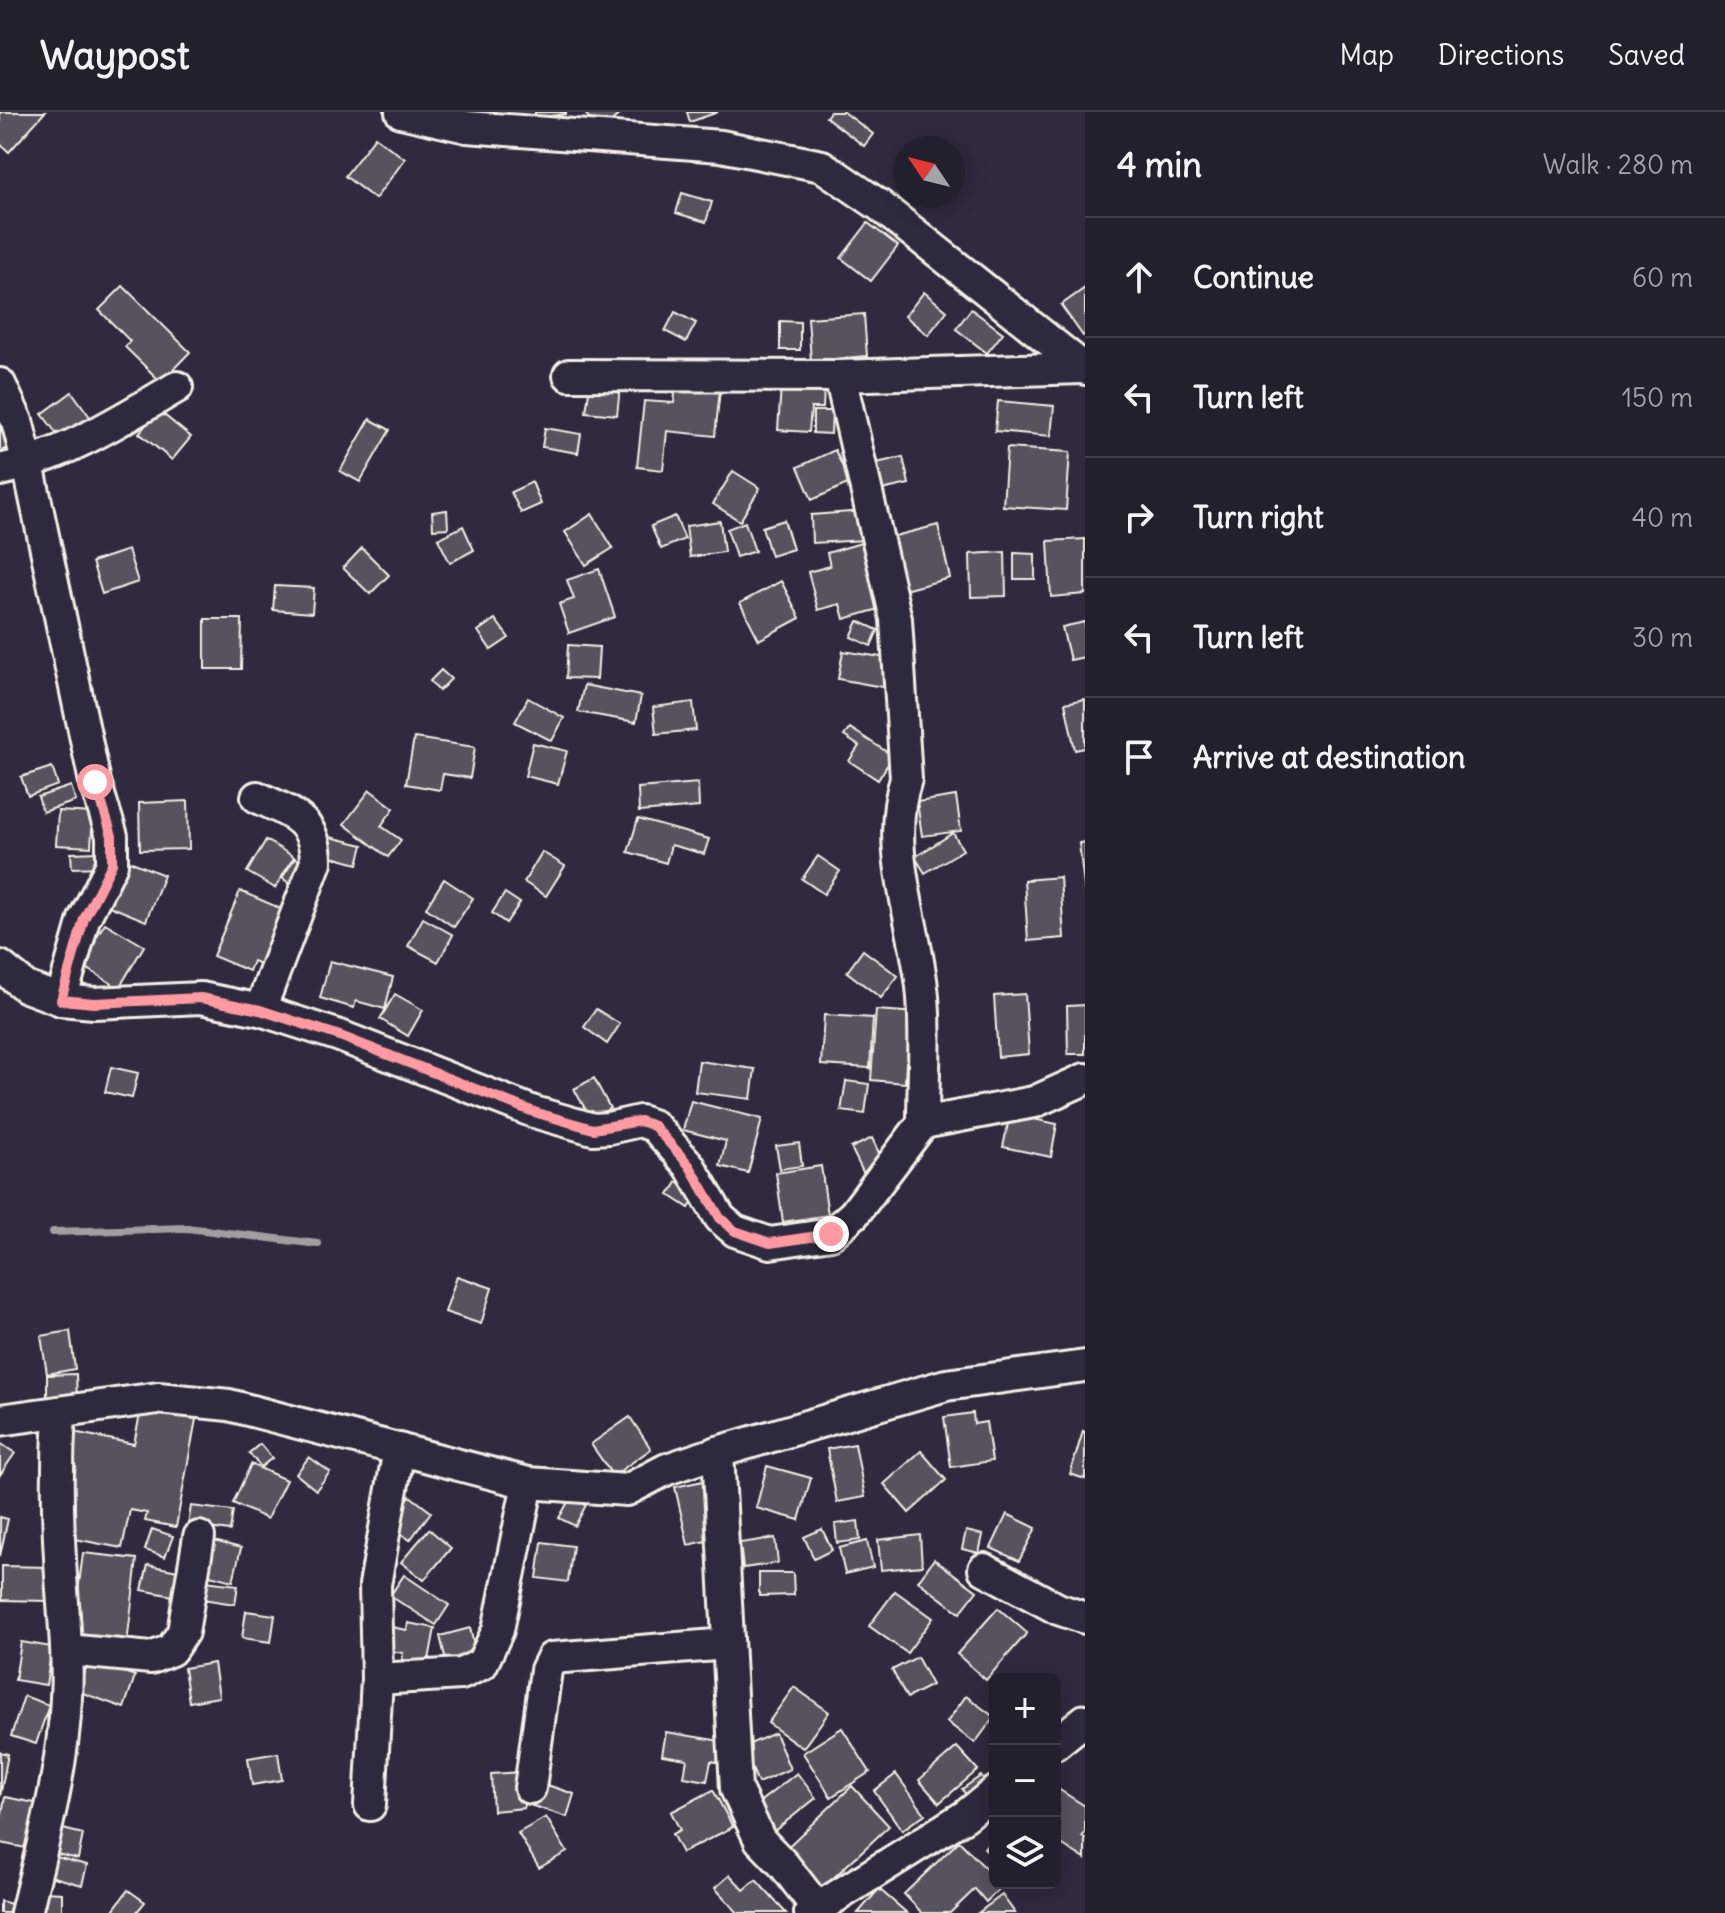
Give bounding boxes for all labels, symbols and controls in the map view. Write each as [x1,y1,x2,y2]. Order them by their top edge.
text: Waypost [40,32,190,79]
text: Map [1339,37,1394,73]
text: Directions [1438,37,1564,73]
text: Saved [1608,37,1685,73]
north arrow [893,136,965,208]
text: 4 min [1117,143,1202,186]
text: Walk · 280 m [1543,148,1693,181]
icon: ahead [1117,255,1161,299]
text: Continue [1193,258,1314,296]
text: 60 m [1632,261,1693,294]
icon: left [1117,375,1161,419]
text: Turn left [1193,378,1304,416]
text: 150 m [1622,381,1693,414]
icon: right [1117,495,1161,539]
text: Turn right [1193,498,1324,536]
text: 40 m [1632,501,1693,534]
icon: left [1117,615,1161,659]
text: Turn left [1193,618,1304,656]
text: 30 m [1632,621,1693,654]
icon: arrive [1117,735,1161,779]
text: Arrive at destination [1193,738,1465,776]
route start [77,764,113,800]
route end [813,1216,849,1252]
map controls [989,1673,1061,1889]
button: + [989,1673,1061,1745]
button: − [989,1745,1061,1817]
button: layers [989,1817,1061,1889]

